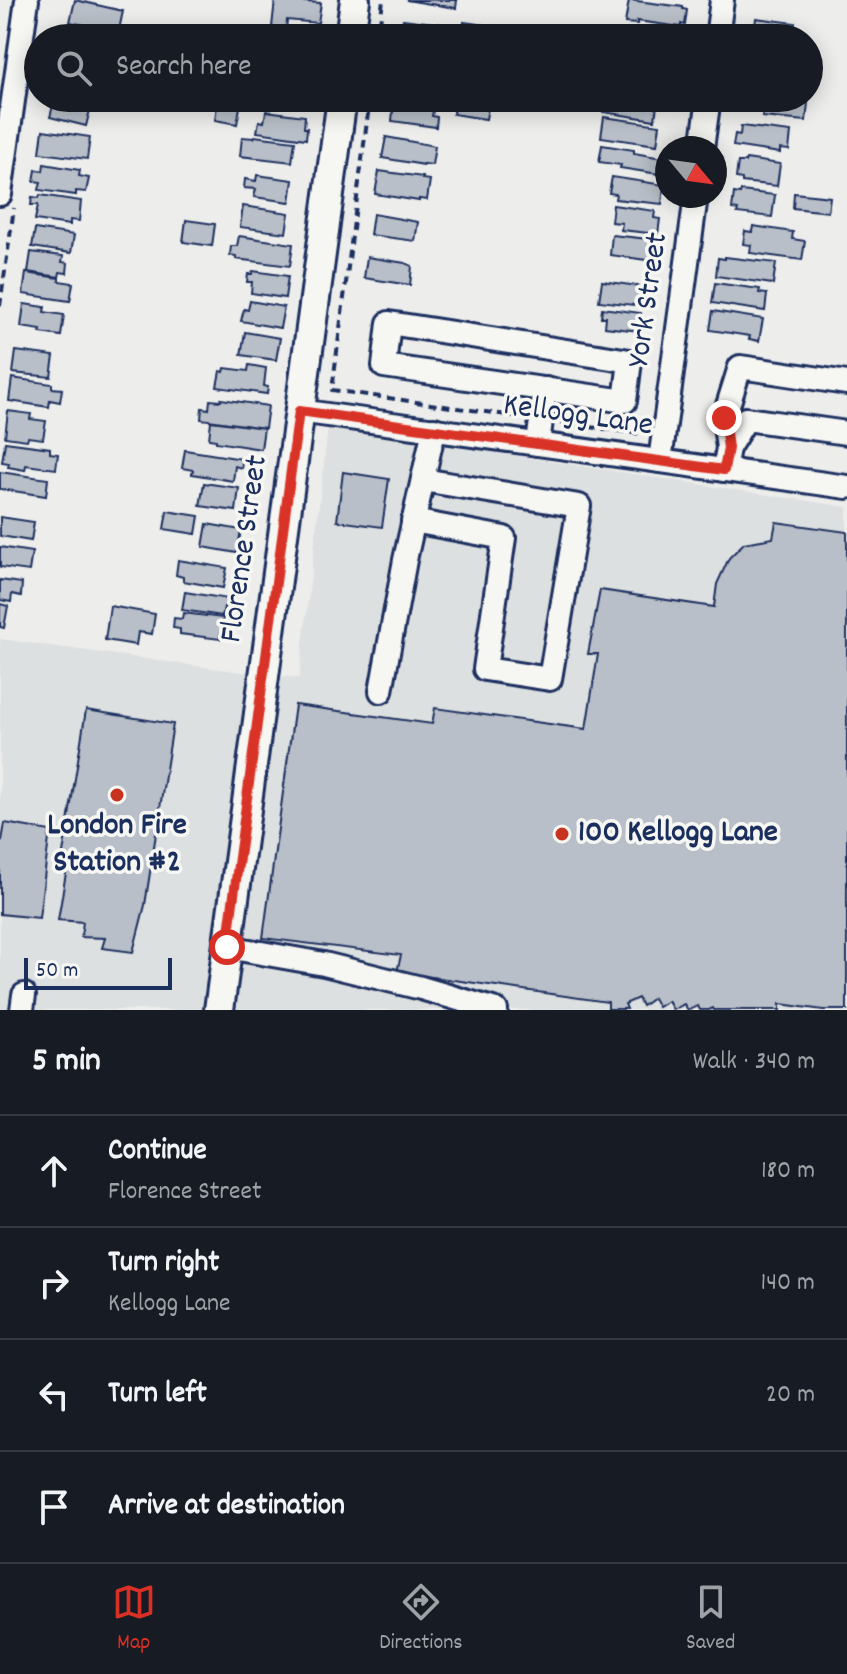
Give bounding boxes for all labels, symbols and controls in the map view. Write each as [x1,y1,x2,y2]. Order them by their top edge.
search box [24,24,823,112]
icon: search [52,46,96,90]
text: Search here [116,47,252,90]
north arrow [655,136,727,208]
street label: York Street [618,229,682,371]
street label: Kellogg Lane [500,384,656,450]
route end [706,400,742,436]
street label: Florence Street [210,452,282,646]
marker: London Fire Station #2 [108,786,126,804]
place label: London Fire Station #2 [47,804,187,887]
place label: 100 Kellogg Lane [578,811,778,857]
marker: 100 Kellogg Lane [553,825,571,843]
route start [209,929,245,965]
scale bar [24,954,172,990]
text: 50 m [36,956,78,987]
text: 5 min [32,1038,101,1087]
text: Walk · 340 m [693,1044,815,1081]
text: Continue [108,1131,207,1174]
icon: ahead [32,1149,76,1193]
text: 180 m [761,1153,815,1190]
text: Florence Street [108,1174,261,1211]
text: Turn right [108,1243,219,1286]
icon: right [32,1261,76,1305]
text: 140 m [761,1265,815,1302]
text: Kellogg Lane [108,1286,230,1323]
icon: left [32,1373,76,1417]
text: Turn left [108,1374,207,1417]
text: 20 m [766,1377,815,1414]
icon: arrive [32,1485,76,1529]
text: Arrive at destination [108,1486,345,1529]
tab: Map [112,1580,156,1659]
tab: Directions [379,1580,463,1659]
tab: Saved [686,1580,735,1659]

